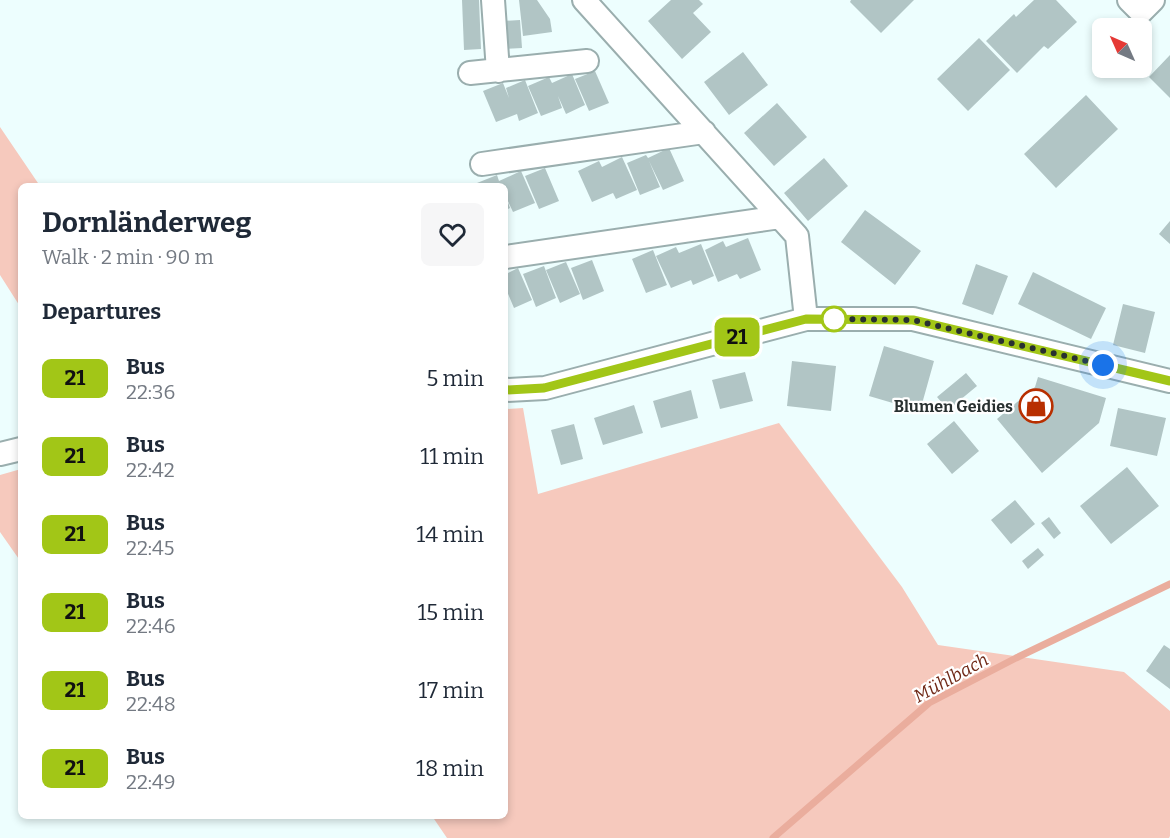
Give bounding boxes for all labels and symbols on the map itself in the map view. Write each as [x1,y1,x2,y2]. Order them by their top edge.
north arrow [1092,18,1152,78]
unlabelled marker [821,306,847,332]
line badge: 21 [710,318,764,356]
your location [1088,350,1118,380]
shop icon: Blumen Geidies [1018,388,1054,424]
place label: Blumen Geidies [894,397,1013,416]
water label: Mühlbach [910,649,992,707]

